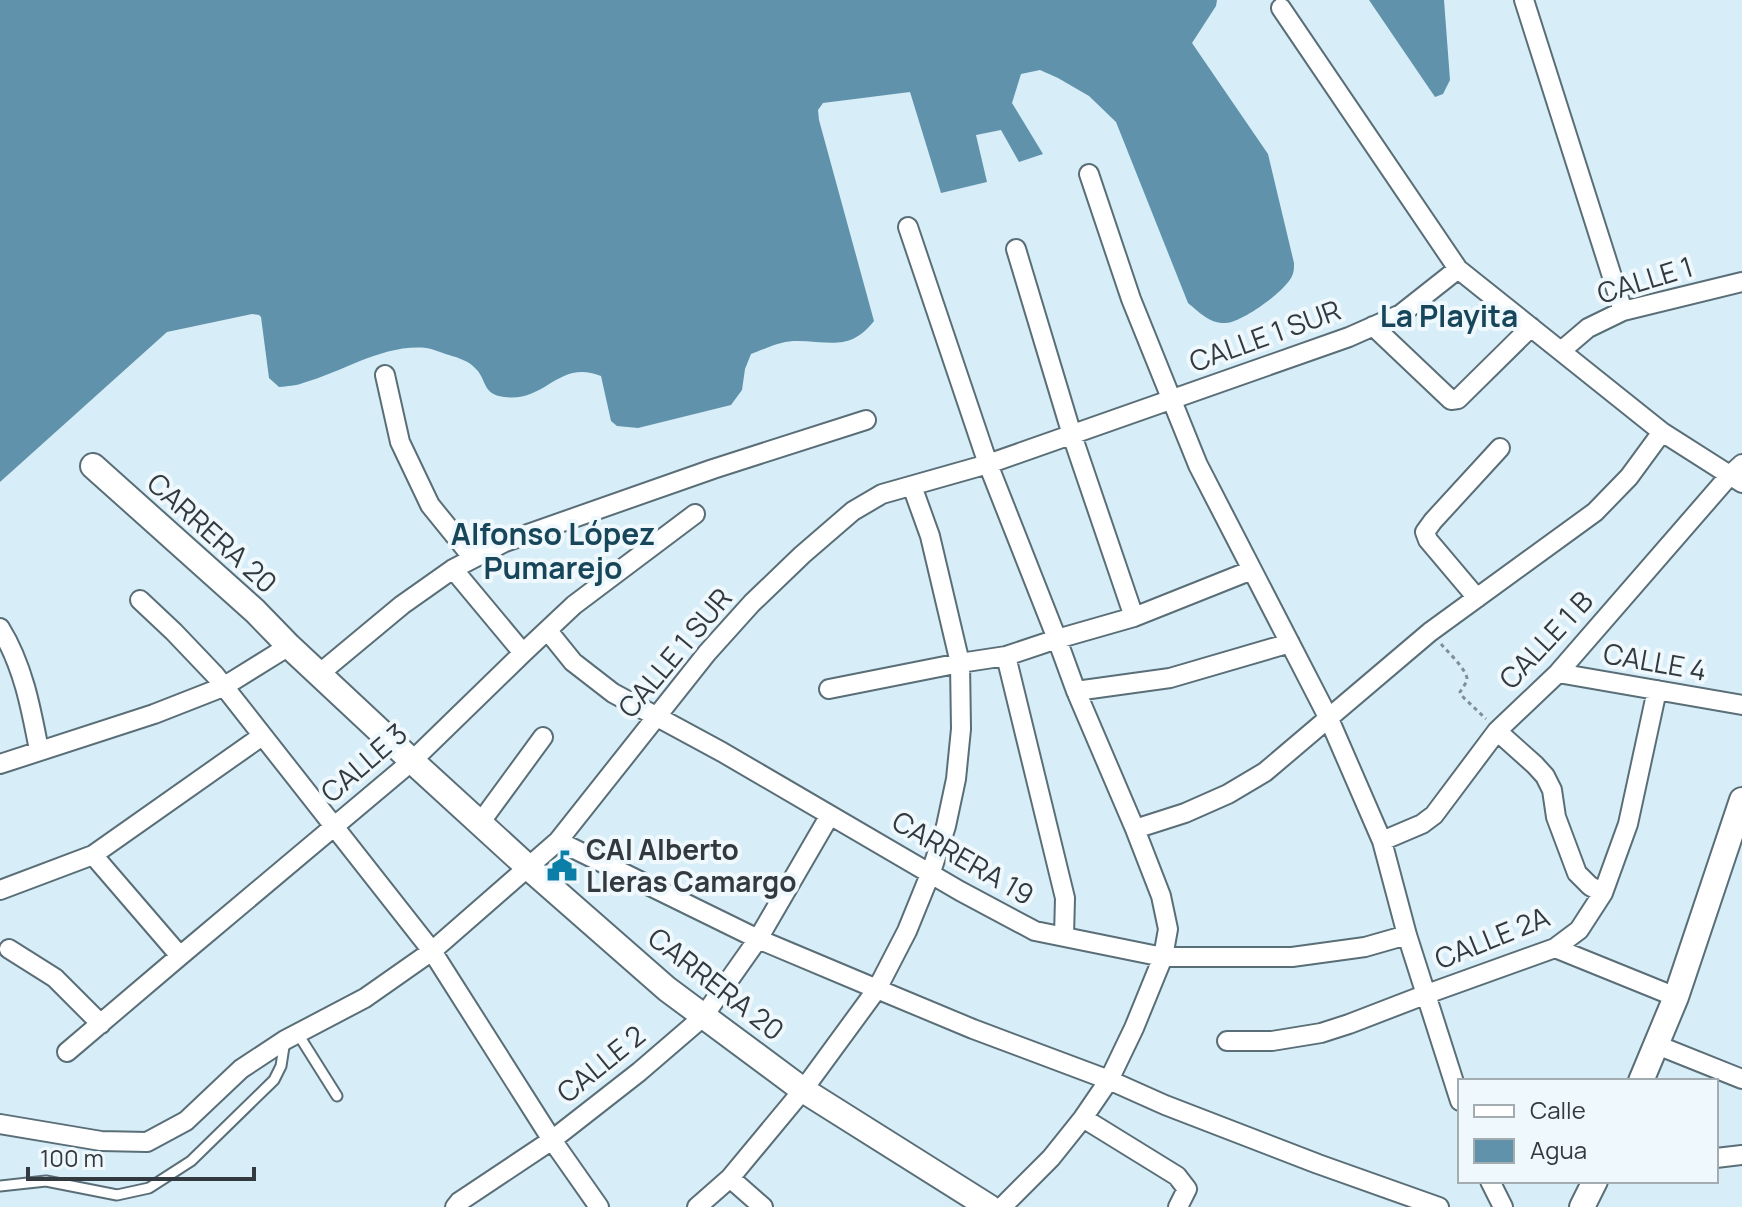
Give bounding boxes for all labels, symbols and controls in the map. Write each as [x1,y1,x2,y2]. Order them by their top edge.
street label: CALLE 1 [1592,247,1697,312]
street label: CALLE 1 SUR [1184,290,1346,380]
district label: La Playita [1380,295,1518,336]
street label: CARRERA 20 [140,464,286,601]
district label: Alfonso López Pumarejo [451,513,655,588]
street label: CALLE 1 SUR [609,579,740,725]
street label: CALLE 1 B [1490,582,1600,697]
street label: CALLE 4 [1601,633,1710,689]
street label: CALLE 3 [312,714,415,810]
street label: CARRERA 19 [886,801,1041,913]
place label: CAI Alberto Lleras Camargo [586,830,797,900]
public building icon: CAI Alberto Lleras Camargo [545,849,579,883]
street label: CALLE 2A [1429,897,1555,977]
street label: CARRERA 20 [641,918,792,1048]
street label: CALLE 2 [548,1016,652,1111]
legend [1458,1079,1718,1183]
text: Calle [1530,1093,1586,1126]
scale bar [28,1131,254,1181]
text: Agua [1530,1133,1587,1166]
text: 100 m [40,1141,104,1174]

